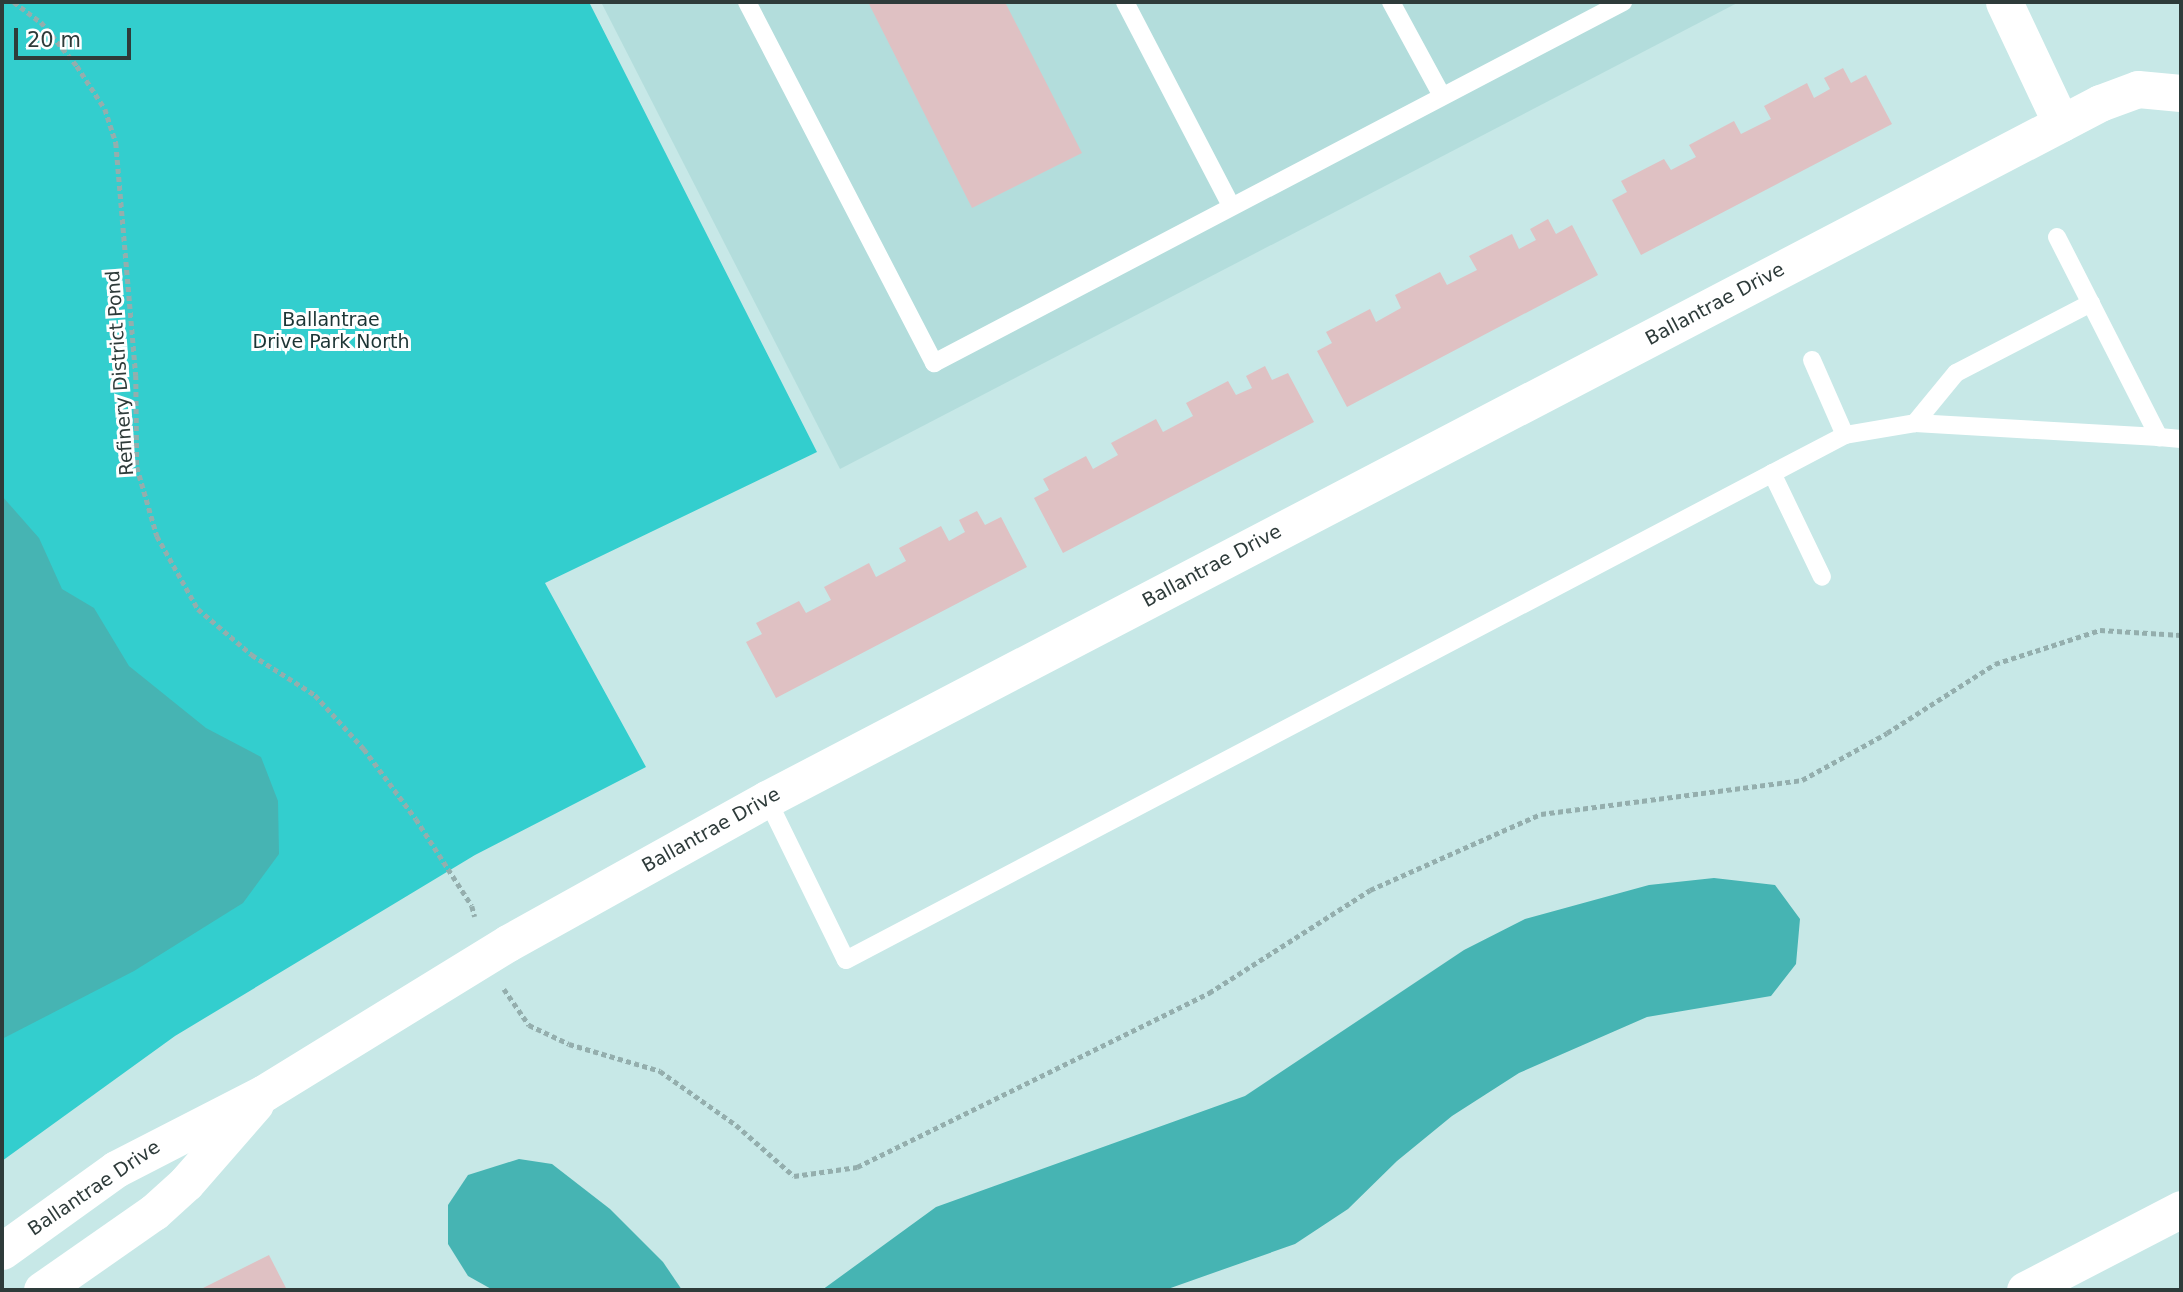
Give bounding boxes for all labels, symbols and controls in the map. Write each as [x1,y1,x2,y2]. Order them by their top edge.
scale bar [18,14,135,58]
text: 20 m [27,28,81,52]
street label: Ballantrae Drive [1642,258,1788,350]
street label: Refinery District Pond [101,270,139,476]
park label: Ballantrae Drive Park North [253,309,409,353]
street label: Ballantrae Drive [1139,520,1285,612]
street label: Ballantrae Drive [638,783,784,877]
street label: Ballantrae Drive [24,1135,164,1241]

